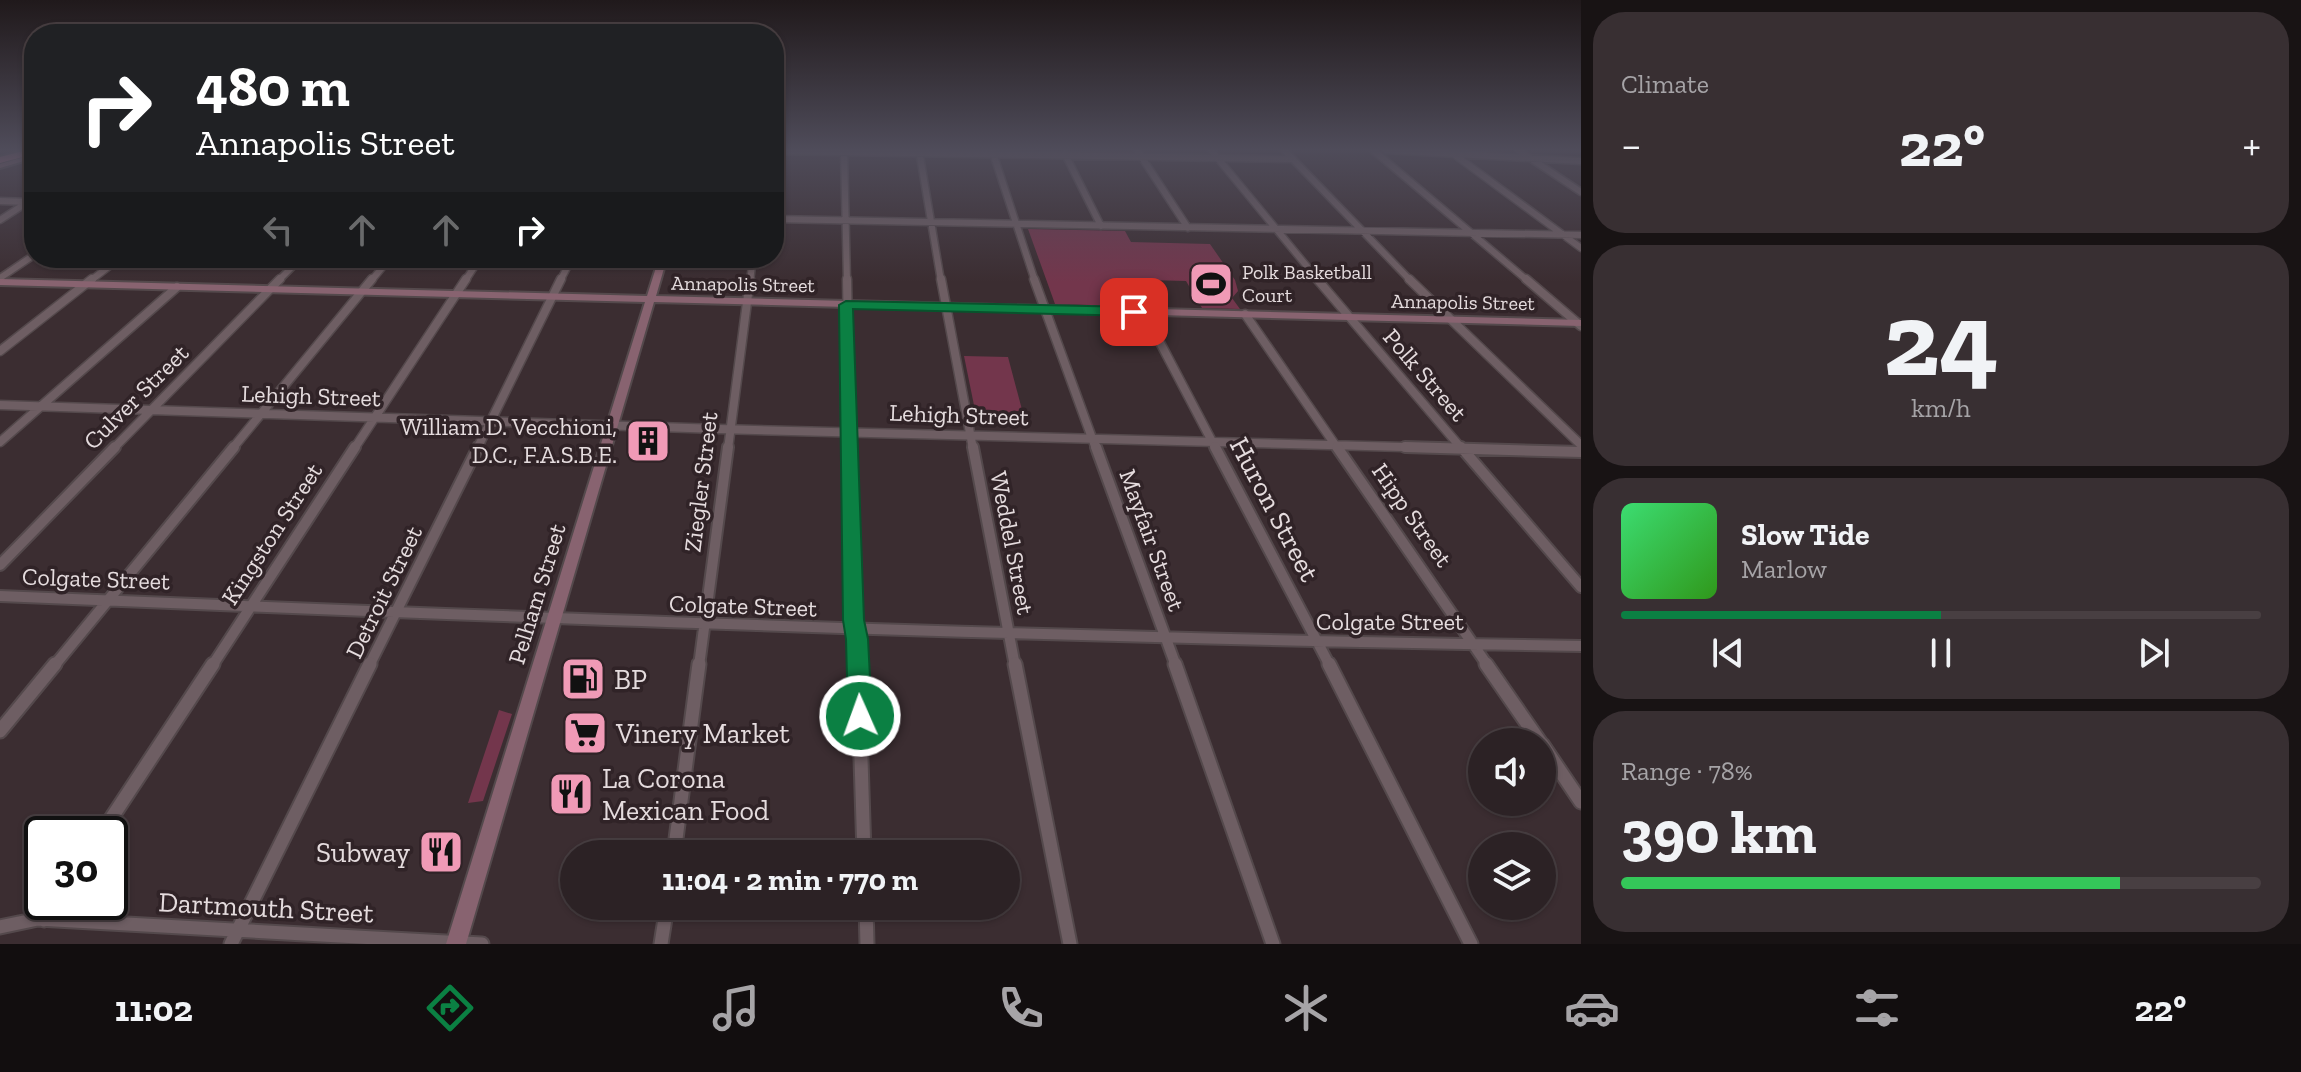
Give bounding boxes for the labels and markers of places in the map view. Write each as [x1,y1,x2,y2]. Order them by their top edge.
sports icon: Polk Basketball Court [1187,260,1235,308]
place label: Polk Basketball Court [1242,260,1372,307]
pin [1100,278,1168,346]
place label: William D. Vecchioni, D.C., F.A.S.B.E. [400,412,617,469]
building icon: William D. Vecchioni, D.C., F.A.S.B.E. [624,417,672,465]
fuel station icon: BP [559,655,607,703]
place label: BP [614,663,647,696]
supermarket icon: Vinery Market [561,709,609,757]
place label: Vinery Market [615,717,790,750]
place label: La Corona Mexican Food [602,762,769,827]
restaurant icon: La Corona Mexican Food [547,770,595,818]
restaurant icon: Subway [417,828,465,876]
place label: Subway [316,836,411,869]

